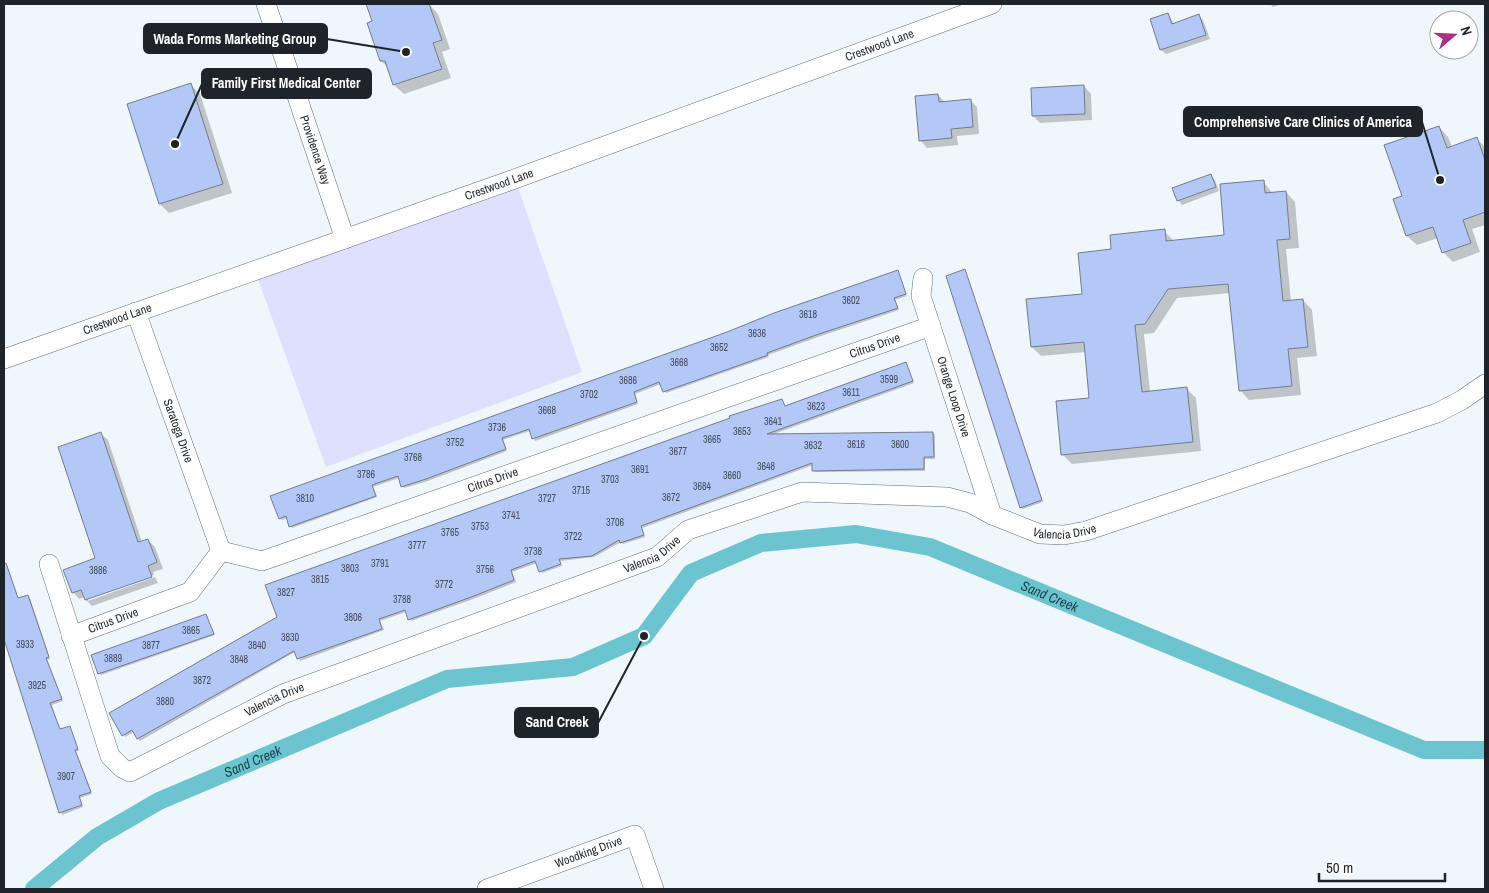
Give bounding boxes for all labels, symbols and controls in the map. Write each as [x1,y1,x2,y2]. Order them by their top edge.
north arrow [1429,10,1479,60]
callout: Wada Forms Marketing Group [144,24,327,53]
text: N [1456,24,1476,38]
street label: Crestwood Lane [843,25,916,65]
text: Wada Forms Marketing Group [154,30,316,48]
callout: Family First Medical Center [202,69,371,98]
text: Family First Medical Center [212,74,361,92]
callout: Comprehensive Care Clinics of America [1184,107,1422,136]
street label: Providence Way [296,113,334,187]
text: Comprehensive Care Clinics of America [1194,113,1413,131]
street label: Crestwood Lane [463,165,536,204]
house number: 3602 [842,294,861,307]
street label: Crestwood Lane [81,300,154,339]
house number: 3618 [799,308,818,321]
house number: 3636 [748,327,767,340]
street label: Citrus Drive [847,329,902,362]
house number: 3652 [710,341,729,354]
street label: Orange Loop Drive [933,354,974,439]
house number: 3668 [670,356,689,369]
house number: 3599 [880,373,899,386]
house number: 3686 [619,374,638,387]
house number: 3611 [842,386,860,399]
house number: 3702 [580,388,599,401]
street label: Saratoga Drive [160,397,197,465]
house number: 3623 [807,400,826,413]
house number: 3668 [538,404,557,417]
house number: 3641 [764,415,783,428]
house number: 3736 [488,421,507,434]
house number: 3653 [733,425,752,438]
house number: 3665 [703,433,722,446]
house number: 3752 [446,436,465,449]
house number: 3616 [847,438,866,451]
house number: 3600 [891,438,910,451]
house number: 3632 [804,439,823,452]
house number: 3677 [669,445,688,458]
house number: 3768 [404,451,423,464]
house number: 3648 [757,460,776,473]
house number: 3691 [631,463,650,476]
street label: Citrus Drive [465,464,520,496]
house number: 3786 [357,468,376,481]
house number: 3660 [723,469,742,482]
house number: 3703 [601,473,620,486]
house number: 3684 [693,480,712,493]
house number: 3715 [572,484,591,497]
house number: 3672 [662,491,681,504]
house number: 3810 [296,492,315,505]
house number: 3727 [538,492,557,505]
house number: 3741 [502,509,521,522]
house number: 3706 [606,516,625,529]
house number: 3753 [471,520,490,533]
street label: Valencia Drive [1030,520,1098,543]
house number: 3765 [441,526,460,539]
house number: 3722 [564,530,583,543]
street label: Valencia Drive [621,532,684,577]
house number: 3777 [408,539,427,552]
house number: 3738 [524,545,543,558]
house number: 3791 [371,557,390,570]
house number: 3803 [341,562,360,575]
house number: 3756 [476,563,495,576]
house number: 3886 [89,564,108,577]
house number: 3815 [311,573,330,586]
water label: Sand Creek [1018,576,1082,617]
house number: 3772 [435,578,454,591]
house number: 3827 [277,586,296,599]
house number: 3788 [393,593,412,606]
street label: Citrus Drive [86,604,141,637]
house number: 3806 [344,611,363,624]
house number: 3865 [182,624,201,637]
house number: 3830 [281,631,300,644]
house number: 3933 [16,638,35,651]
house number: 3877 [142,639,161,652]
house number: 3840 [248,639,267,652]
house number: 3889 [104,652,123,665]
house number: 3848 [230,653,249,666]
house number: 3872 [193,674,212,687]
house number: 3925 [28,679,47,692]
street label: Valencia Drive [242,679,306,720]
house number: 3880 [156,695,175,708]
callout: Sand Creek [515,708,598,737]
text: Sand Creek [525,713,589,731]
water label: Sand Creek [221,741,285,781]
house number: 3907 [57,770,76,783]
street label: Woodking Drive [553,832,624,872]
scale bar [1319,850,1445,882]
text: 50 m [1326,857,1353,878]

